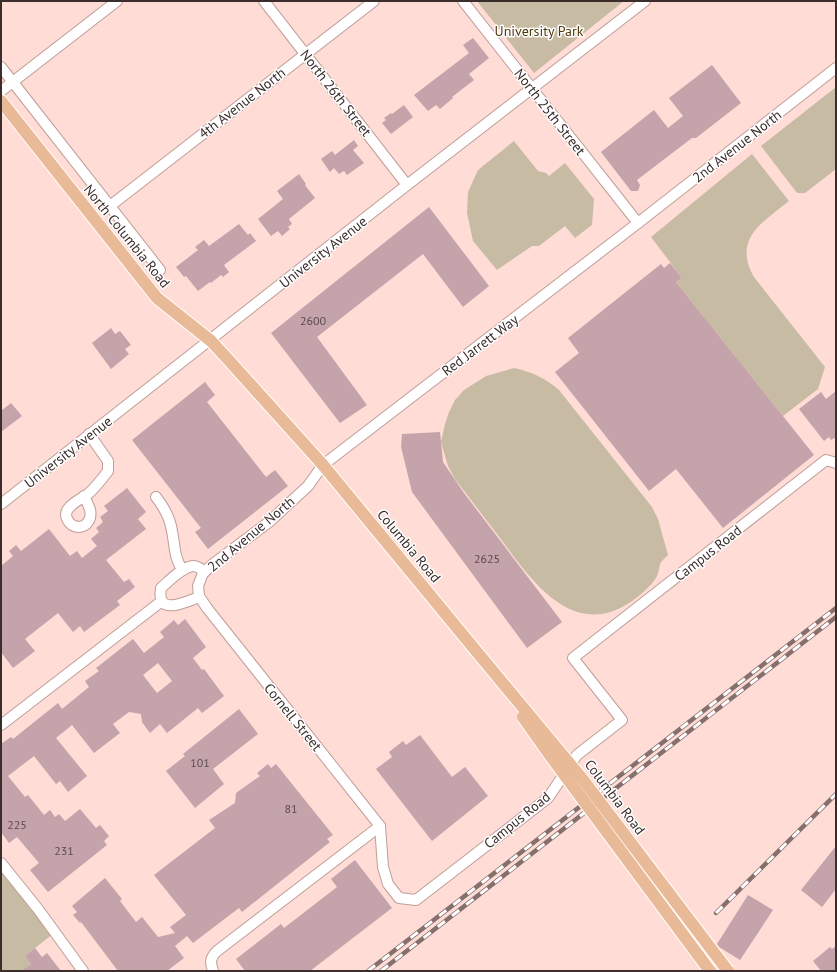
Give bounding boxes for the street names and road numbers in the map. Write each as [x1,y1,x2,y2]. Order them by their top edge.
street label: North 26th Street [296,46,376,140]
street label: 4th Avenue North [195,63,289,143]
street label: North 25th Street [510,65,590,159]
street label: 2nd Avenue North [689,106,785,186]
street label: North Columbia Road [80,181,174,291]
street label: University Avenue [276,212,370,292]
street label: Red Jarrett Way [438,310,522,380]
street label: University Avenue [21,412,115,492]
street label: 2nd Avenue North [204,492,298,576]
street label: Columbia Road [373,506,445,586]
street label: Campus Road [671,521,745,585]
street label: Cornell Street [260,679,326,755]
street label: Columbia Road [581,756,649,838]
street label: Campus Road [480,788,554,852]

